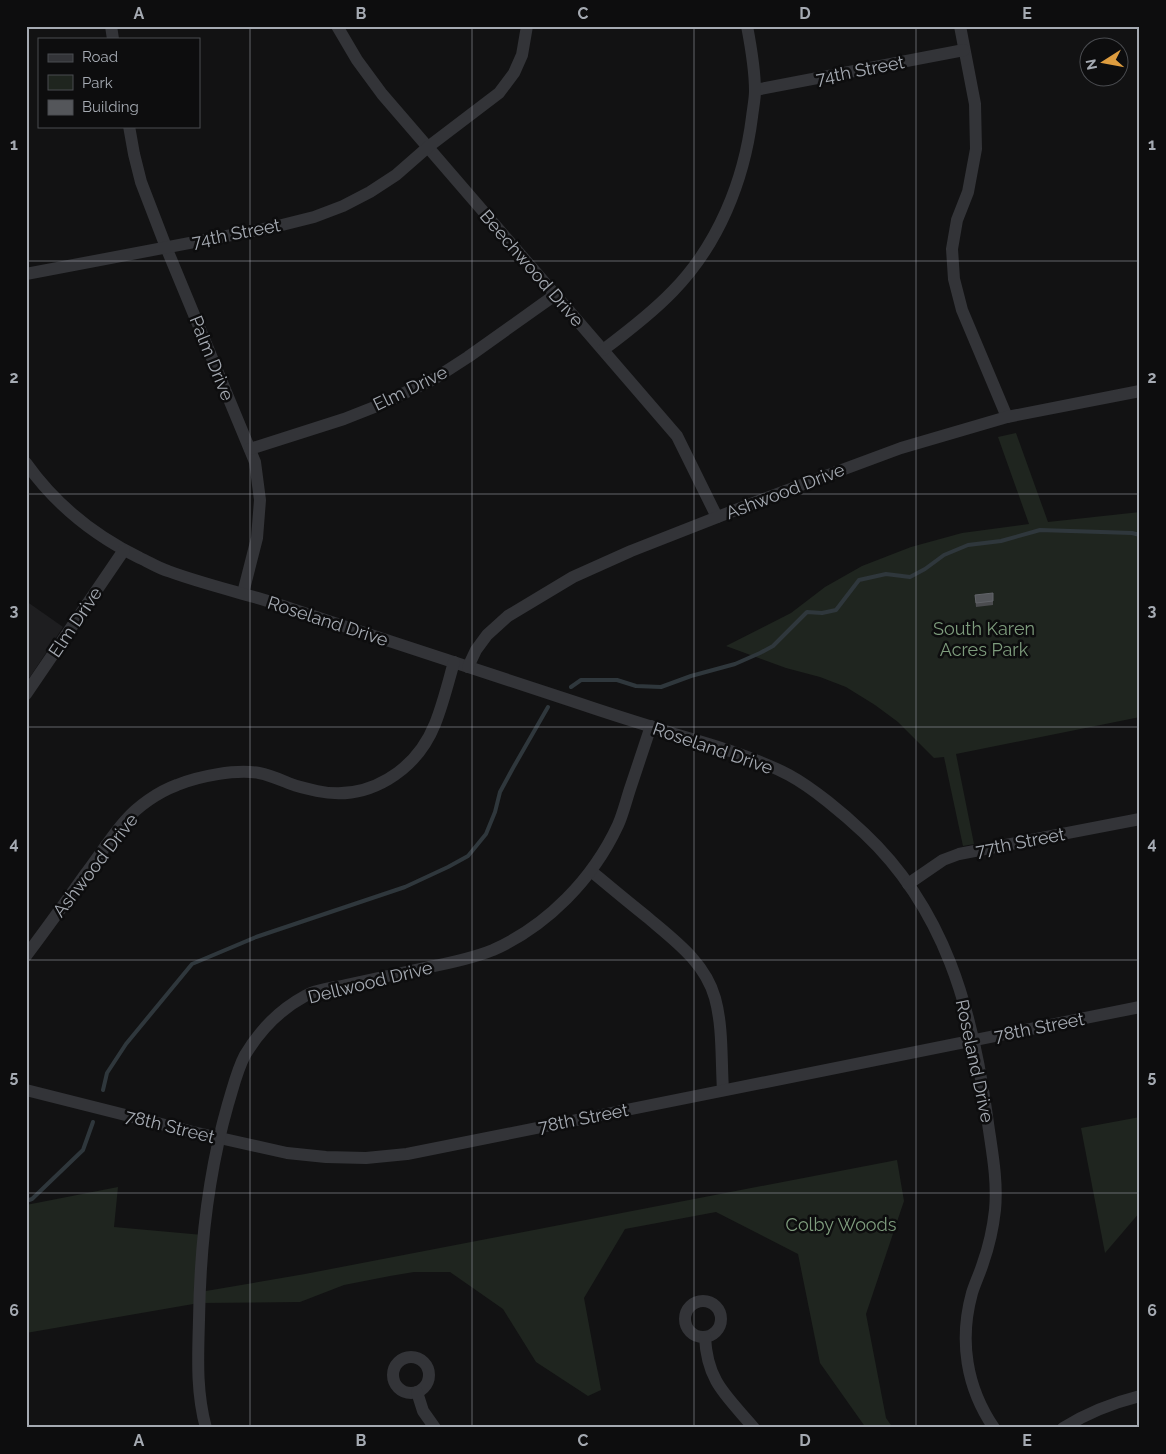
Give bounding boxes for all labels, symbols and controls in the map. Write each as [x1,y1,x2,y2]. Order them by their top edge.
text: A [134,4,145,23]
text: B [356,4,367,23]
text: C [578,4,589,23]
text: D [799,4,811,23]
text: E [1022,4,1032,23]
legend [38,38,200,128]
north arrow [1078,38,1128,88]
text: Road [82,48,118,66]
street label: 74th Street [814,51,906,89]
text: N [1082,58,1100,71]
text: Park [82,74,113,92]
text: Building [82,98,139,116]
text: 1 [10,135,18,154]
text: 1 [1148,135,1156,154]
street label: Beechwood Drive [476,205,589,331]
street label: 74th Street [190,214,282,252]
street label: Palm Drive [185,312,239,404]
street label: Elm Drive [369,361,451,415]
text: 2 [9,368,19,387]
text: 2 [1147,368,1157,387]
street label: Ashwood Drive [723,459,848,523]
street label: Elm Drive [44,583,106,661]
street label: Roseland Drive [265,592,391,650]
text: 3 [10,601,19,620]
text: 3 [1148,601,1157,620]
park label: South Karen Acres Park [933,618,1035,660]
street label: Roseland Drive [650,718,776,778]
street label: Ashwood Drive [48,809,142,921]
street label: 77th Street [974,823,1066,861]
text: 4 [9,834,19,853]
text: 4 [1147,834,1157,853]
street label: Dellwood Drive [306,956,435,1008]
street label: Roseland Drive [952,997,998,1125]
street label: 78th Street [992,1008,1086,1046]
text: 5 [10,1067,19,1086]
text: 5 [1148,1067,1157,1086]
street label: 78th Street [536,1099,630,1137]
street label: 78th Street [123,1105,217,1147]
park label: Colby Woods [786,1214,897,1235]
text: 6 [9,1301,19,1320]
text: 6 [1147,1301,1157,1320]
text: A [134,1431,145,1450]
text: B [356,1431,367,1450]
text: C [578,1431,589,1450]
text: D [799,1431,811,1450]
text: E [1022,1431,1032,1450]

